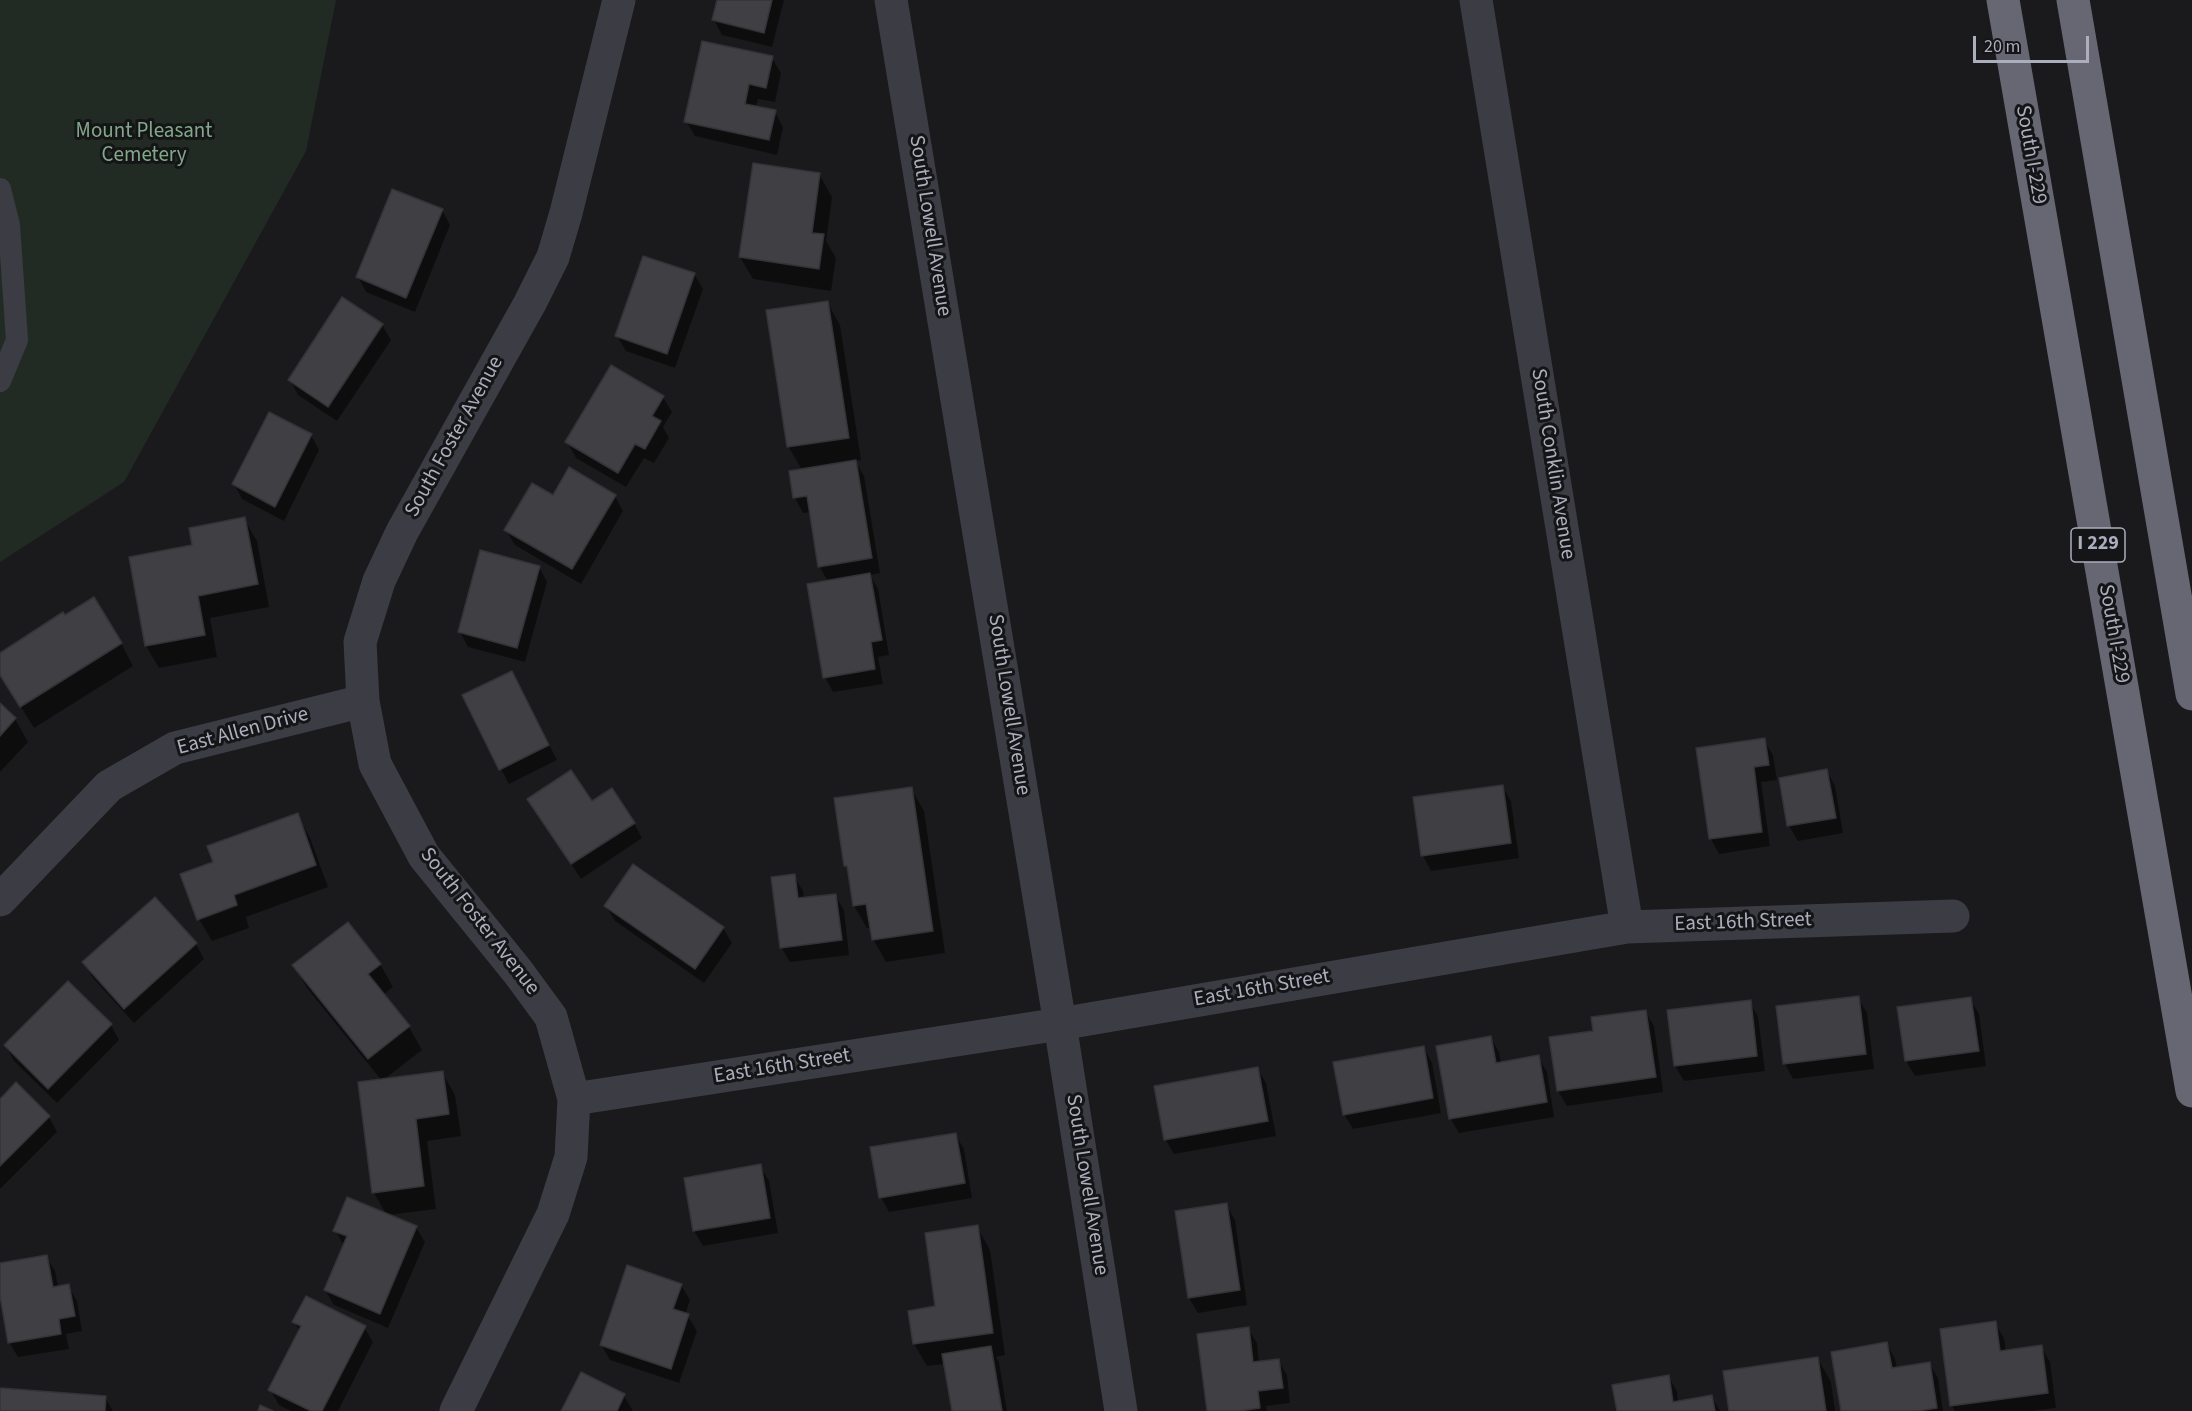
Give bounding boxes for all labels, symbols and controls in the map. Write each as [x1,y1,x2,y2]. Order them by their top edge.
scale bar [1976,24,2092,62]
text: 20 m [1984,34,2020,59]
street label: South I-229 [2009,104,2051,206]
park label: Mount Pleasant Cemetery [76,119,212,169]
street label: South Lowell Avenue [902,134,956,318]
street label: South Foster Avenue [400,352,510,522]
street label: South Conklin Avenue [1524,367,1580,561]
road number: I 229 [2071,528,2125,562]
street label: South I-229 [2092,583,2134,685]
street label: South Lowell Avenue [981,613,1035,797]
street label: East Allen Drive [175,702,311,762]
street label: South Foster Avenue [414,843,544,1001]
street label: East 16th Street [1674,908,1812,938]
street label: East 16th Street [1192,965,1332,1013]
street label: East 16th Street [712,1044,852,1090]
street label: South Lowell Avenue [1059,1093,1113,1277]

